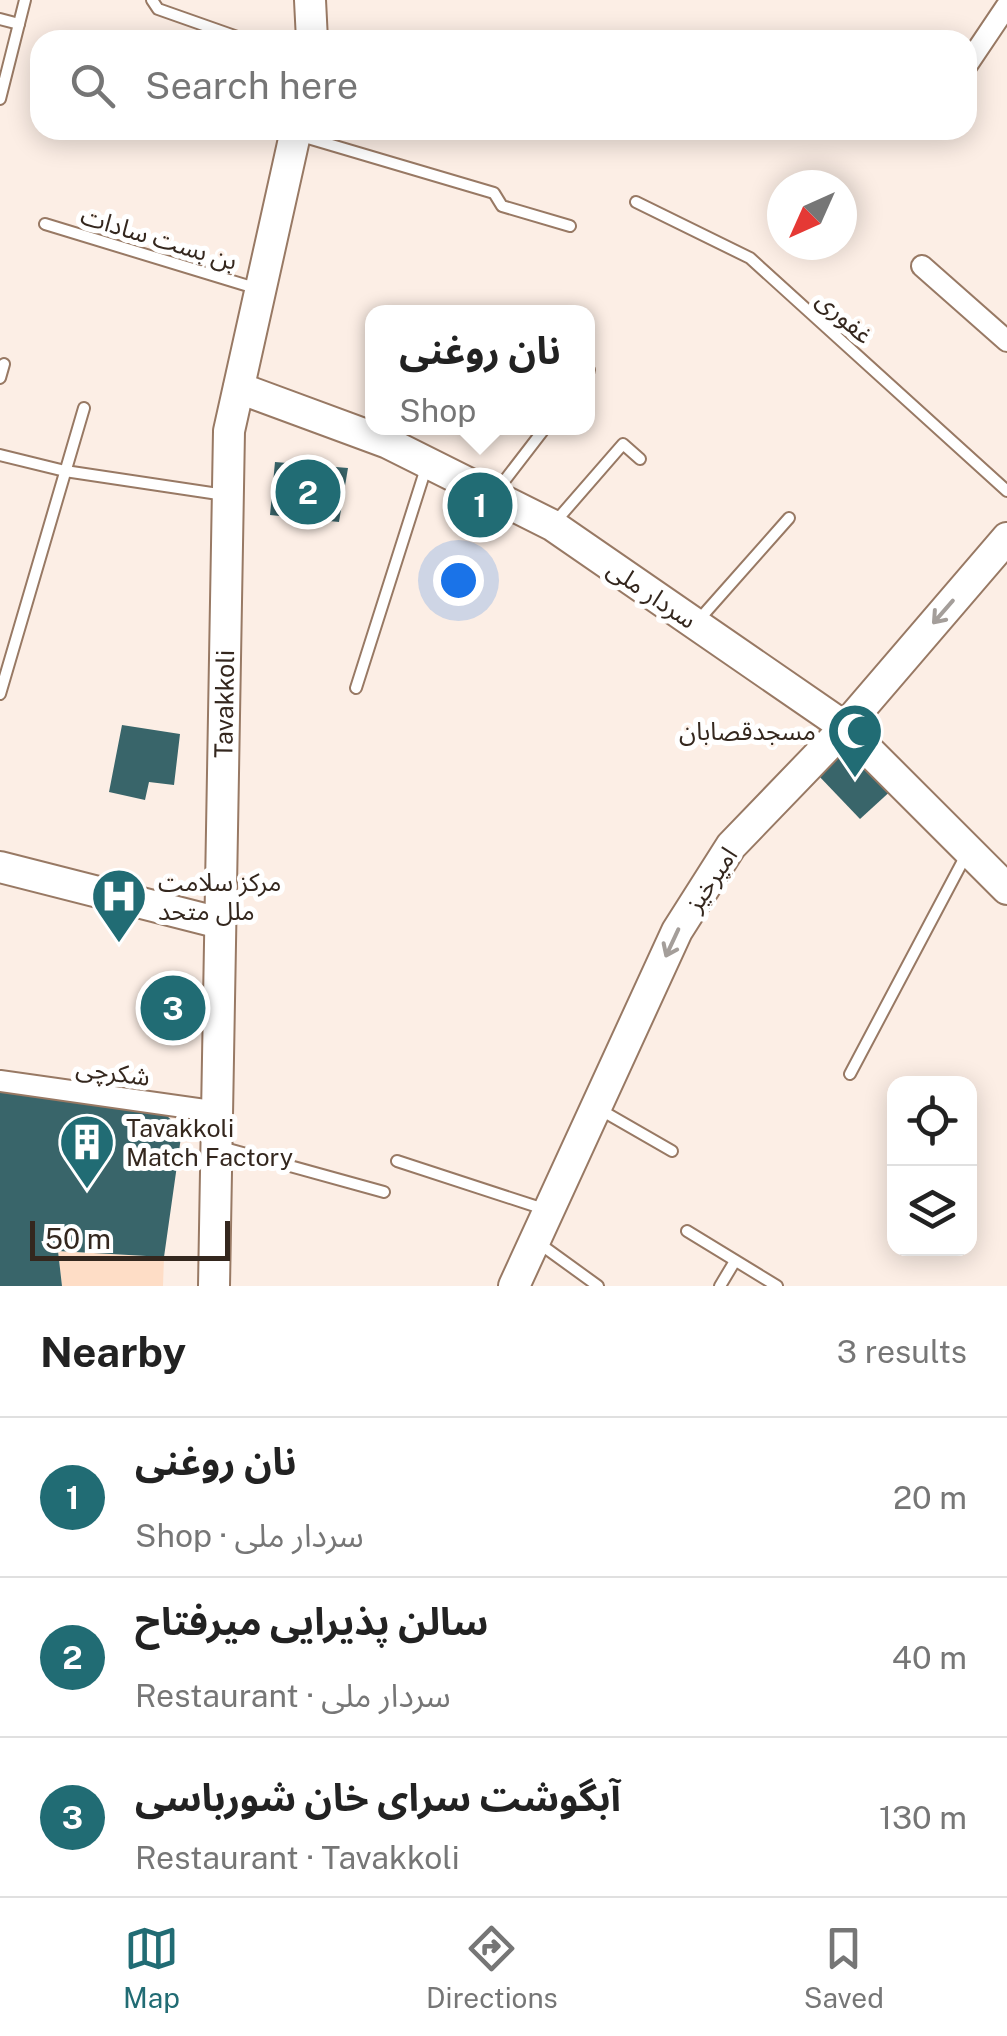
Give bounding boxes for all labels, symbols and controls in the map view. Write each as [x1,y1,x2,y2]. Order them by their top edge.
search box [30,30,977,140]
icon: search [65,58,120,113]
text: Search here [145,63,358,108]
north arrow [767,170,857,260]
street label: بن بست سادات [77,200,241,276]
street label: غفوری [811,284,879,350]
popup [365,305,595,435]
text: نان روغنی [399,328,561,373]
text: Shop [399,392,476,429]
pin: 2 [276,454,340,530]
pin: 1 [448,468,512,542]
street label: سردار ملی [602,553,702,635]
your location [433,555,484,606]
one-way arrow [932,599,955,624]
street label: Tavakkoli [208,650,240,758]
mosque icon: مسجدقصابان [825,701,885,780]
place label: مسجدقصابان [679,716,816,746]
street label: امیرخیز [678,841,743,918]
hospital icon: مرکز سلامت ملل متحد [89,866,149,945]
place label: مرکز سلامت ملل متحد [158,867,281,926]
one-way arrow [661,927,680,957]
pin: 3 [140,970,206,1046]
street label: شکرچی [74,1052,152,1093]
map controls [887,1076,977,1256]
button: locate [887,1076,977,1166]
building icon: Tavakkoli Match Factory [57,1112,117,1191]
place label: Tavakkoli Match Factory [126,1113,293,1172]
button: layers [887,1166,977,1256]
scale bar [30,1216,230,1260]
text: 50 m [45,1222,111,1255]
text: Nearby [40,1327,186,1376]
text: 3 results [837,1333,967,1370]
text: نان روغنی [135,1439,296,1484]
text: 1 [66,1479,79,1516]
text: 20 m [893,1479,967,1516]
text: Shop · سردار ملی [135,1517,364,1554]
text: سالن پذیرایی میرفتاح [135,1599,488,1644]
text: 2 [62,1639,83,1676]
text: 40 m [892,1639,967,1676]
text: Restaurant · سردار ملی [135,1677,450,1714]
text: آبگوشت سرای خان شورباسی [135,1775,621,1820]
text: 3 [62,1799,83,1836]
text: 130 m [879,1799,967,1836]
text: Restaurant · Tavakkoli [135,1839,460,1876]
tab: Map [123,1921,180,2014]
tab: Directions [426,1921,558,2014]
tab: Saved [804,1921,884,2014]

